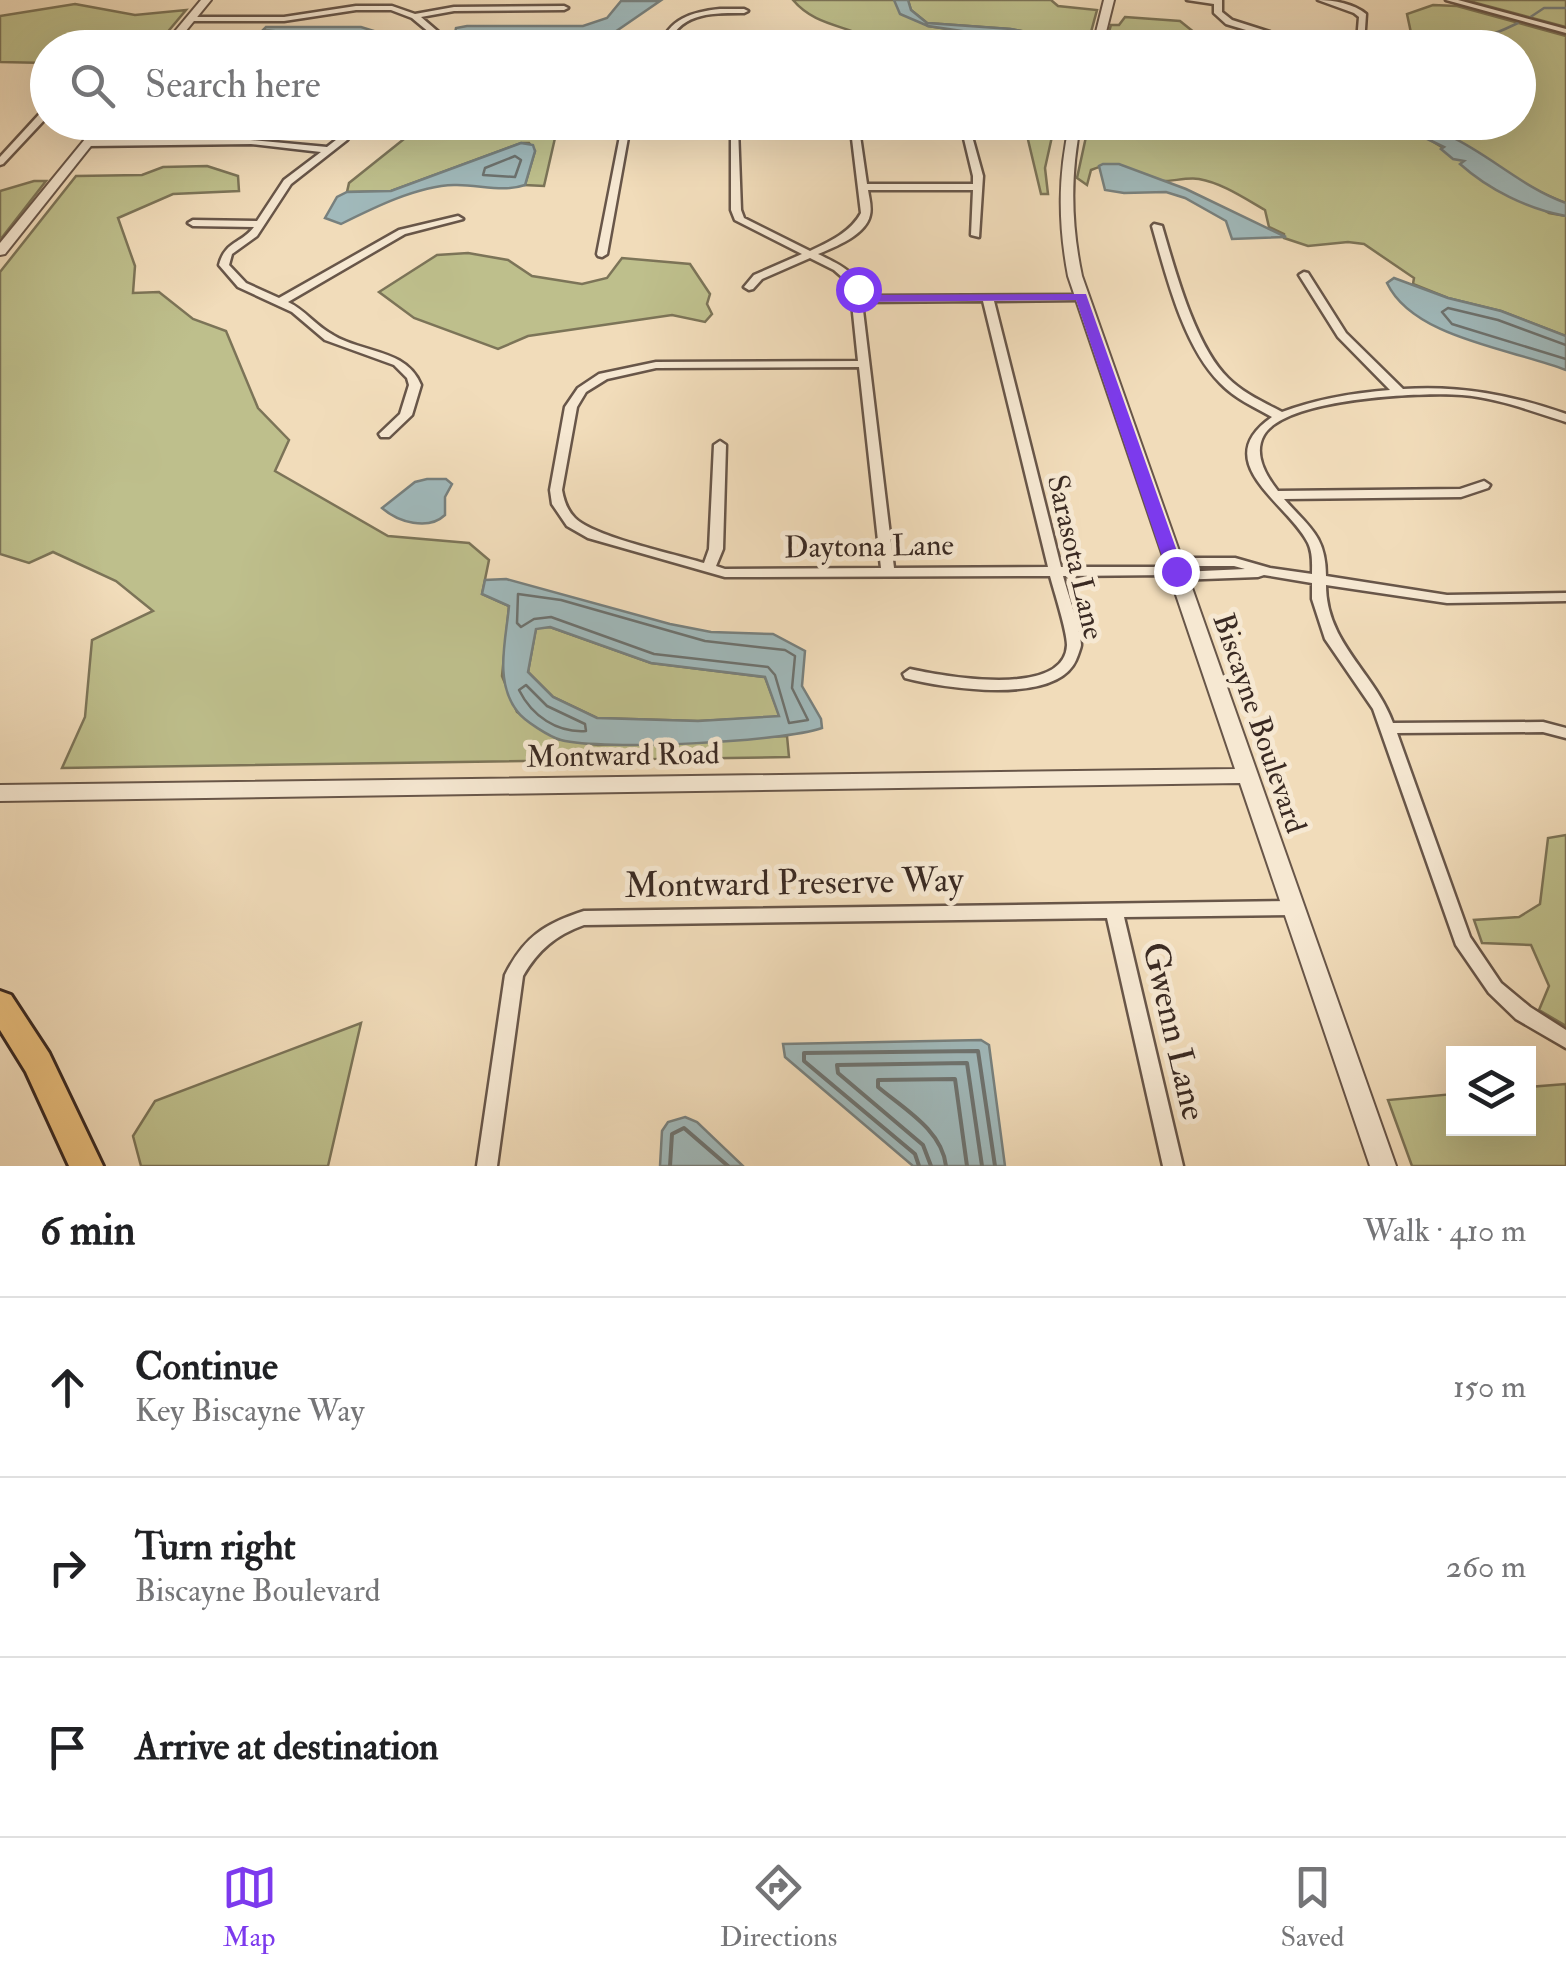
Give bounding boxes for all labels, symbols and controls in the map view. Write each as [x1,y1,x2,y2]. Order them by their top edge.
search box [30,30,1536,140]
icon: search [65,58,120,113]
text: Search here [145,61,321,109]
route start [836,267,882,313]
street label: Sarasota Lane [1039,471,1112,643]
street label: Daytona Lane [784,527,954,566]
route end [1154,549,1200,595]
street label: Biscayne Boulevard [1205,608,1315,838]
street label: Montward Road [526,735,720,776]
street label: Montward Preserve Way [624,858,964,908]
street label: Gwenn Lane [1132,938,1216,1124]
map controls [1446,1046,1536,1136]
button: layers [1446,1046,1536,1136]
text: 6 min [40,1205,135,1257]
text: Walk · 410 m [1363,1211,1526,1251]
text: Continue [135,1343,278,1391]
icon: ahead [40,1360,95,1415]
text: 150 m [1453,1367,1526,1407]
text: Key Biscayne Way [135,1391,365,1431]
text: Turn right [135,1523,296,1571]
icon: right [40,1540,95,1595]
text: 260 m [1446,1547,1526,1587]
text: Biscayne Boulevard [135,1571,380,1611]
icon: arrive [40,1720,95,1775]
text: Arrive at destination [135,1723,439,1771]
tab: Map [222,1860,277,1955]
tab: Directions [720,1860,837,1955]
tab: Saved [1280,1860,1344,1955]

